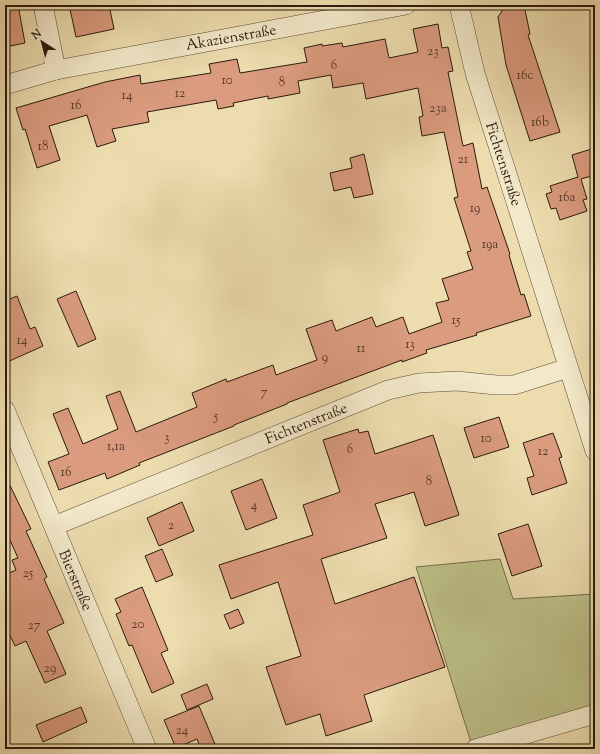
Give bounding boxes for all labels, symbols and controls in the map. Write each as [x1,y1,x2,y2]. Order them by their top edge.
street label: Akazienstraße [184,20,278,57]
north arrow [22,22,62,62]
text: N [28,26,45,44]
house number: 23 [427,43,439,61]
house number: 6 [331,57,337,75]
house number: 16c [517,67,533,85]
house number: 10 [221,72,233,90]
house number: 8 [279,74,285,92]
house number: 12 [175,85,185,103]
house number: 14 [122,87,133,105]
house number: 16 [71,97,81,115]
house number: 23a [429,100,447,118]
house number: 16b [531,114,549,132]
street label: Fichtenstraße [479,120,526,209]
house number: 18 [38,138,48,156]
house number: 21 [458,151,469,169]
house number: 16a [559,189,575,207]
house number: 19 [470,200,480,218]
house number: 19a [482,236,498,254]
house number: 15 [452,312,461,330]
house number: 14 [17,332,28,350]
house number: 13 [405,336,415,354]
house number: 11 [357,340,366,358]
house number: 9 [322,349,328,367]
house number: 7 [261,384,268,402]
street label: Fichtenstraße [262,398,351,450]
house number: 5 [213,408,219,426]
house number: 3 [164,429,170,447]
house number: 10 [480,430,492,448]
house number: 1,1a [107,438,125,456]
house number: 6 [347,441,353,459]
house number: 12 [538,443,548,461]
house number: 16 [61,464,71,482]
house number: 8 [426,473,432,491]
house number: 4 [251,497,258,515]
house number: 2 [168,517,174,535]
street label: Bierstraße [52,547,97,614]
house number: 25 [23,565,34,583]
house number: 20 [132,616,145,634]
house number: 27 [28,617,41,635]
house number: 29 [44,660,56,678]
house number: 24 [176,722,189,740]

